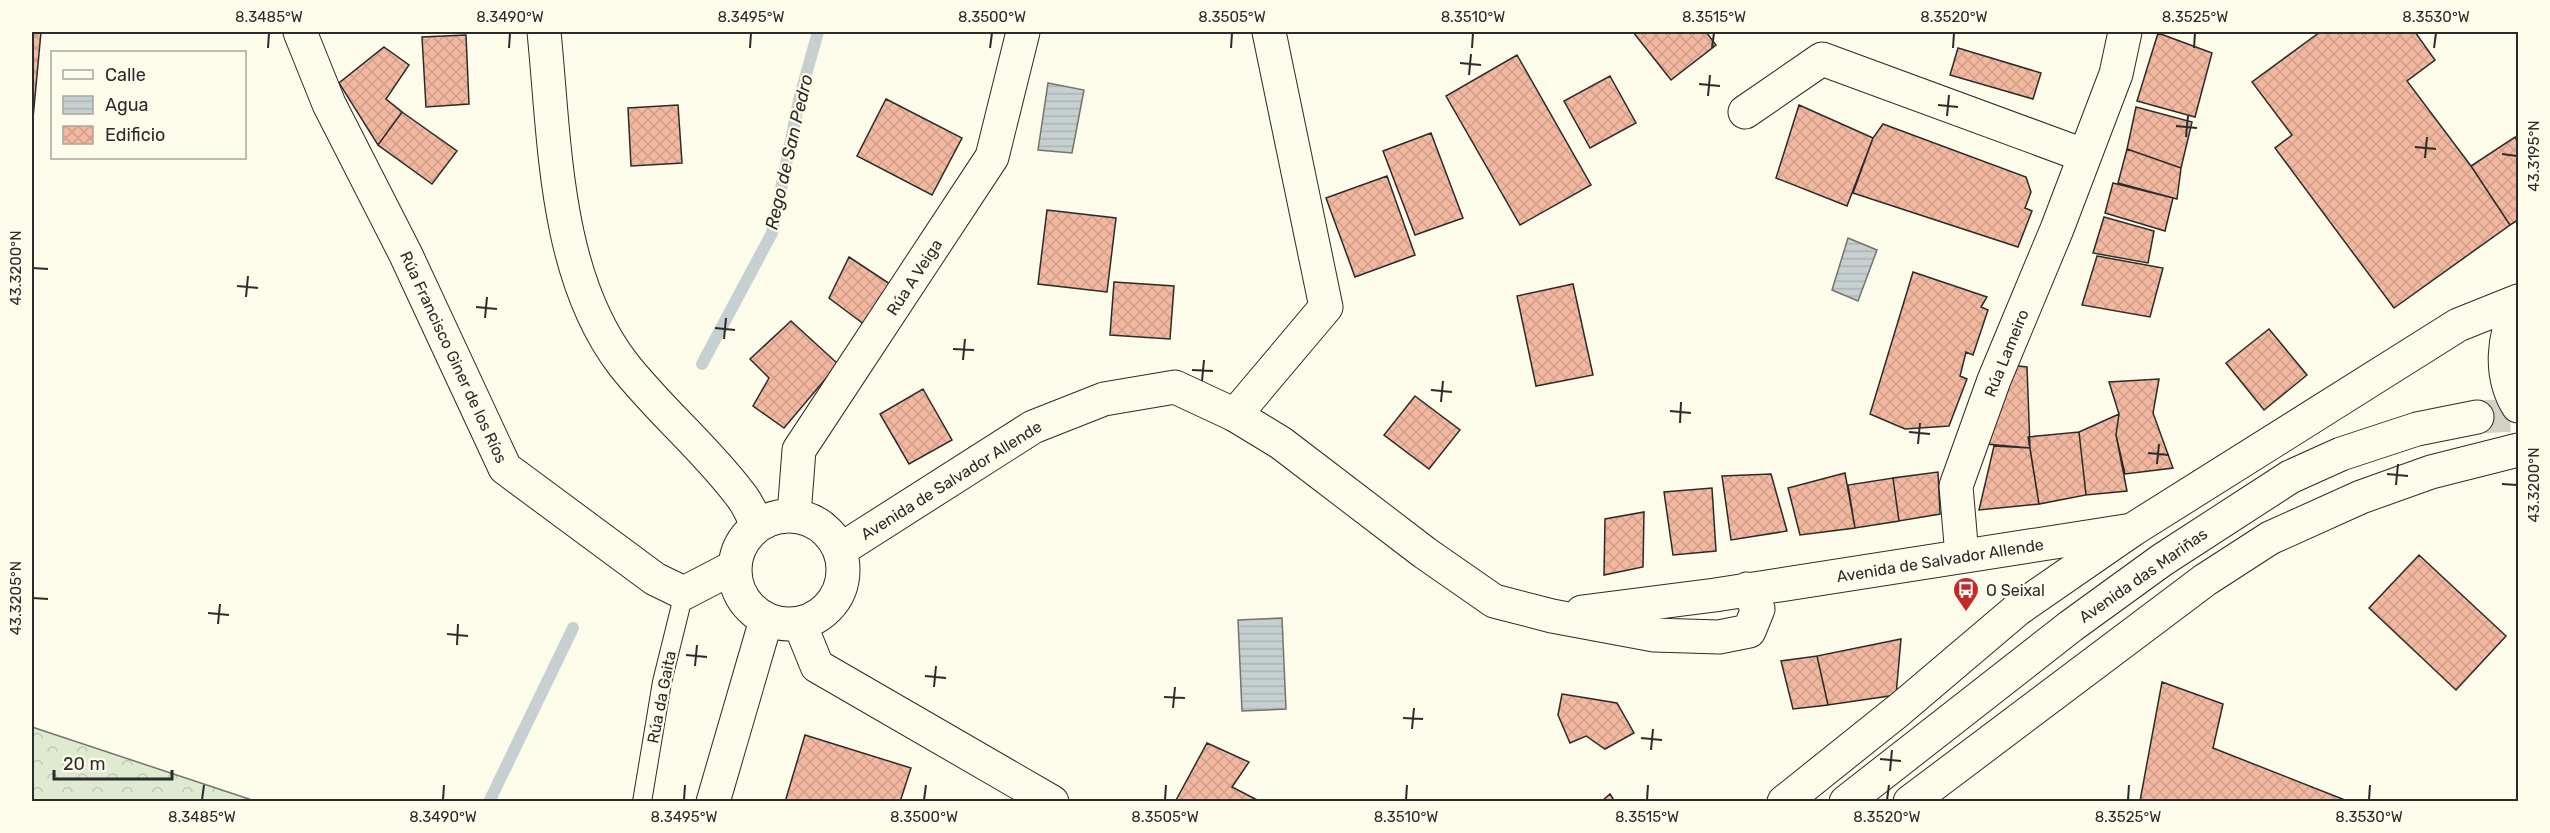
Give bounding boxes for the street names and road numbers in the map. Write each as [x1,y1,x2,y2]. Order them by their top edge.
street label: Rúa A Veiga [883,236,946,319]
street label: Rúa Francisco Giner de los Ríos [396,248,511,466]
street label: Rúa Lameiro [1980,307,2033,400]
street label: Avenida de Salvador Allende [857,417,1045,544]
street label: Avenida das Mariñas [2075,524,2211,627]
street label: Avenida de Salvador Allende [1835,535,2045,586]
street label: Rúa da Gaita [643,649,680,745]

